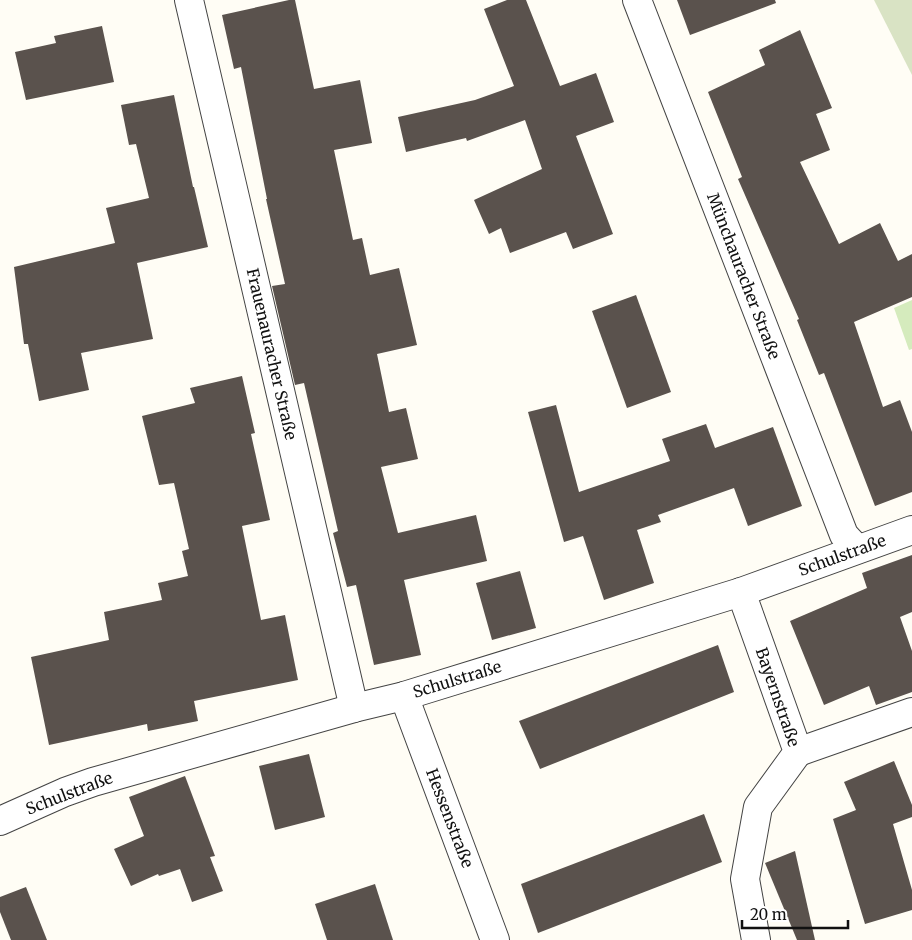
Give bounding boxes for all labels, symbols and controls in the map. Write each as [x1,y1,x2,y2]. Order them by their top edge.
street label: Münchauracher Straße [703,190,785,362]
street label: Frauenauracher Straße [242,266,302,442]
street label: Schulstraße [796,530,888,580]
street label: Bayernstraße [752,645,804,749]
street label: Schulstraße [410,656,504,702]
street label: Hessenstraße [422,766,478,870]
street label: Schulstraße [23,767,115,819]
scale bar [742,898,848,930]
text: 20 m [750,905,787,924]

